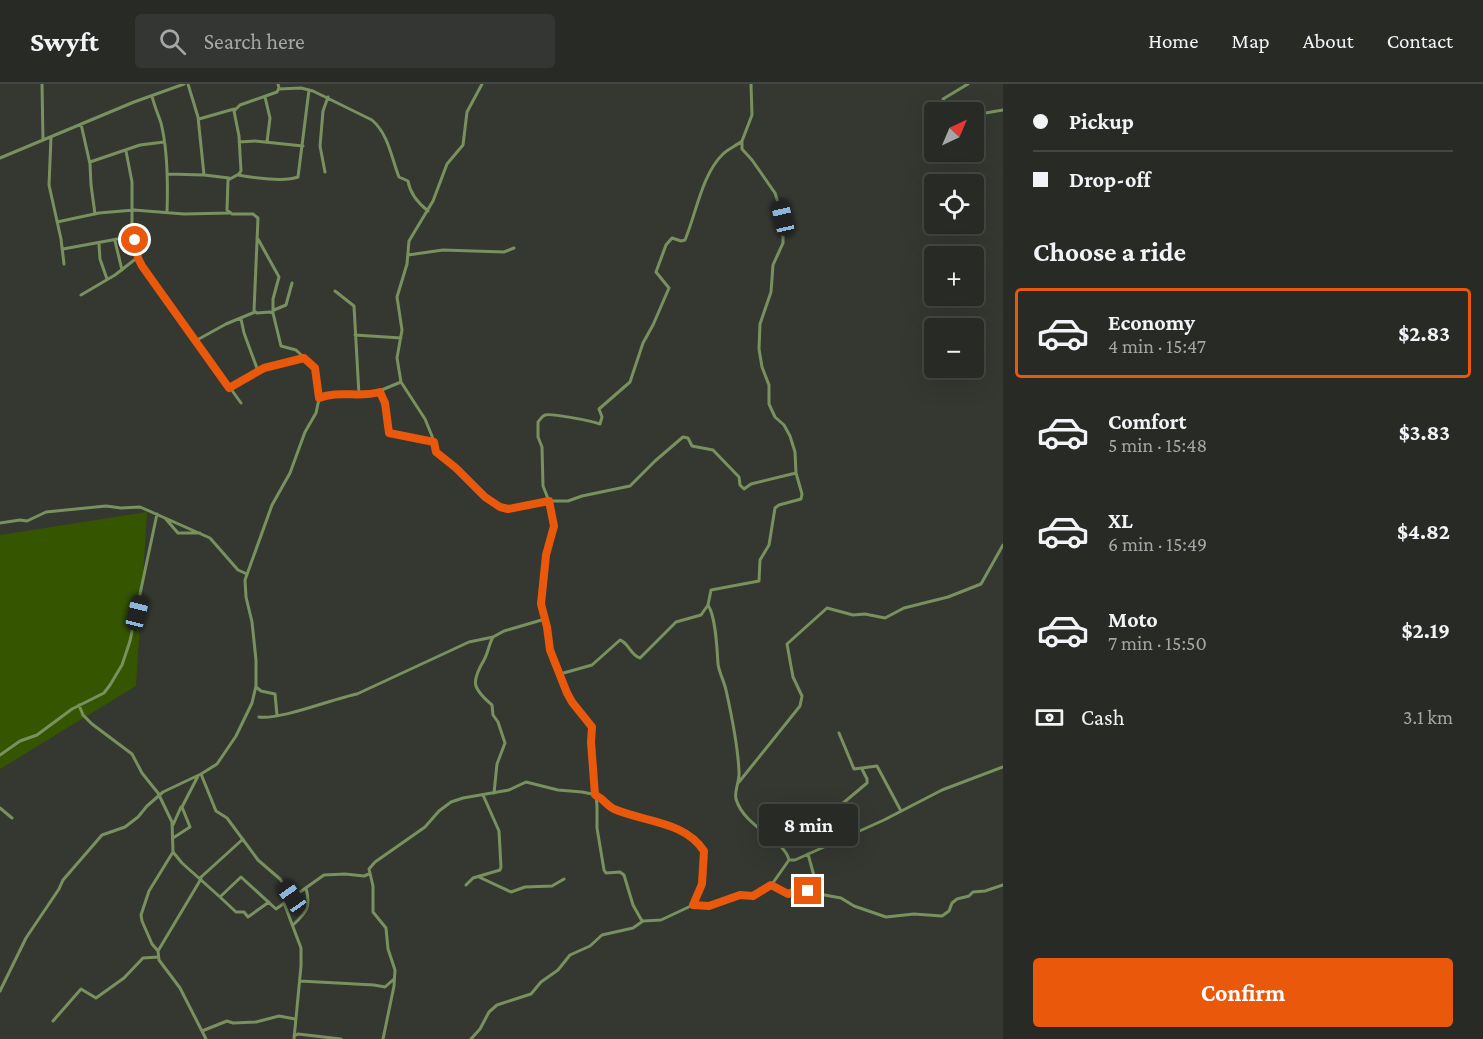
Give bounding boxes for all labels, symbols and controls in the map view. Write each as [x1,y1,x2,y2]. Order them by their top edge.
search box [135,14,555,68]
icon: search [156,25,189,58]
text: Swyft [30,26,99,57]
text: Search here [204,29,305,54]
text: Home [1148,29,1198,53]
text: Map [1231,29,1270,53]
text: About [1303,29,1354,53]
text: Contact [1387,29,1453,53]
north arrow [924,102,984,162]
map controls [924,102,984,378]
text: Pickup [1069,109,1134,134]
text: Drop-off [1069,167,1151,192]
button: locate [924,174,984,234]
car [770,198,796,238]
route start [121,226,148,253]
text: Choose a ride [1033,237,1186,267]
button: + [924,246,984,306]
icon: car [1036,306,1090,360]
text: Economy [1108,310,1195,335]
button: − [924,318,984,378]
text: $2.83 [1398,321,1450,346]
text: 4 min · 15:47 [1108,335,1206,357]
icon: car [1036,405,1090,459]
text: Comfort [1108,409,1186,434]
text: $3.83 [1399,420,1450,445]
text: 5 min · 15:48 [1108,434,1207,456]
icon: car [1036,504,1090,558]
text: XL [1108,508,1133,533]
text: $4.82 [1397,519,1450,544]
text: 6 min · 15:49 [1108,533,1207,555]
car [124,593,150,633]
icon: car [1036,603,1090,657]
text: Moto [1108,607,1158,632]
text: $2.19 [1401,618,1450,643]
text: 7 min · 15:50 [1108,632,1207,654]
icon: cash [1033,701,1066,734]
text: Cash [1081,705,1125,730]
text: 3.1 km [1403,706,1453,728]
callout: 8 min [758,804,858,846]
text: 8 min [784,814,833,836]
car [274,877,310,917]
route end [794,877,821,904]
button: Confirm [1033,958,1453,1027]

